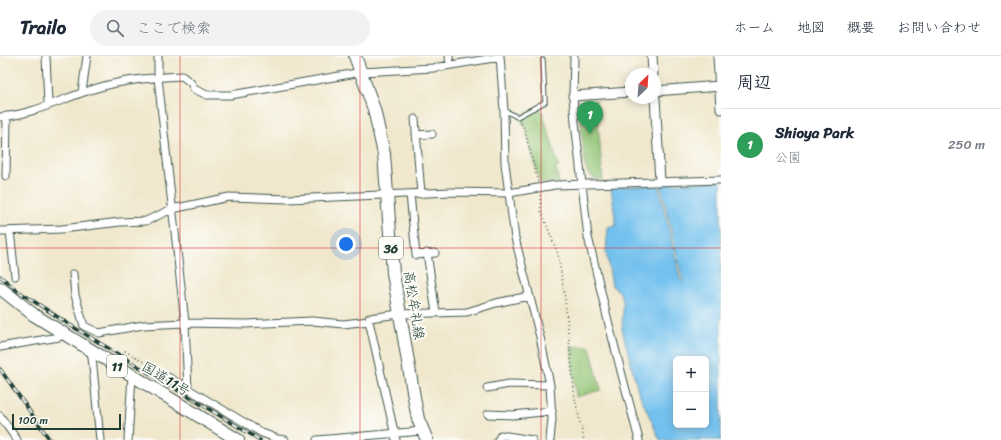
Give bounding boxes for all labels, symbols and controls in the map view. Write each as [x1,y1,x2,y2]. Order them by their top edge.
search box [90,10,370,46]
text: Trailo [20,11,66,44]
text: ここで検索 [136,15,211,41]
text: ホーム [734,15,775,40]
text: 地図 [797,15,825,40]
text: 概要 [847,15,875,40]
text: お問い合わせ [897,15,981,40]
icon: search [104,17,126,39]
text: 周辺 [737,67,771,97]
north arrow [625,68,661,104]
pin: 1 [577,101,603,134]
text: Shioya Park [775,120,854,146]
text: 1 [747,133,753,156]
text: 250 m [948,133,985,156]
text: 公園 [775,146,801,169]
your location [336,234,356,254]
road number: 36 [379,237,403,259]
street label: 高松牟礼線 [396,268,432,342]
street label: 国道11号 [136,354,196,404]
road number: 11 [107,355,127,377]
map controls [673,356,709,428]
button: + [673,356,709,392]
button: − [673,392,709,428]
text: 100 m [18,411,48,430]
scale bar [12,412,121,431]

